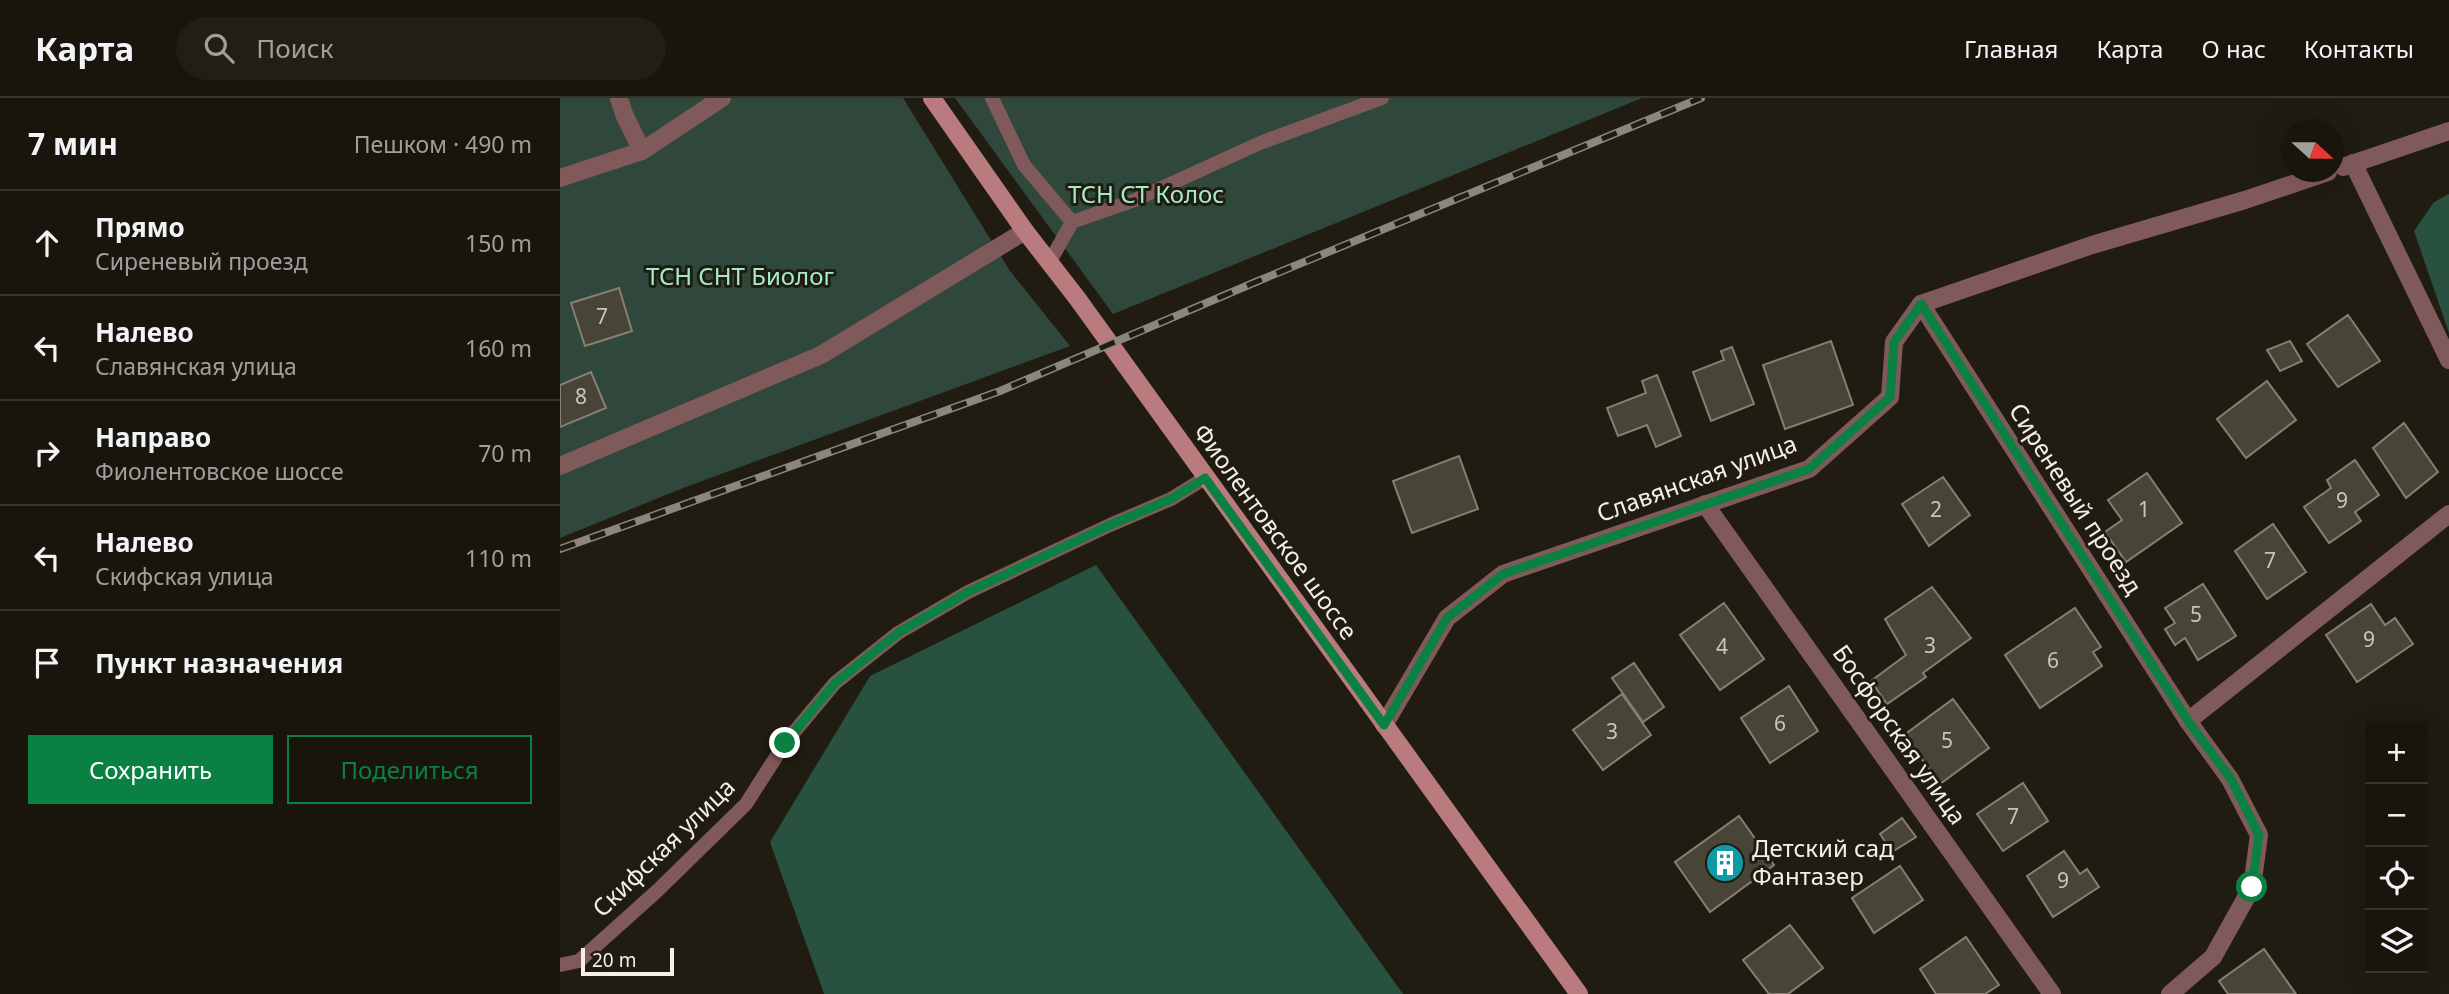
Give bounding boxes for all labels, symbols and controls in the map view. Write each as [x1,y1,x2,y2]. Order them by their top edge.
search box [176,17,666,80]
text: Карта [35,26,134,71]
icon: search [200,29,238,67]
text: Поиск [256,30,333,66]
text: Главная [1964,32,2058,65]
text: Карта [2096,32,2163,65]
text: О нас [2201,32,2266,65]
text: Контакты [2304,32,2414,65]
north arrow [2281,119,2344,182]
text: 7 мин [28,123,118,164]
text: Пешком · 490 m [354,128,532,160]
park label: ТСН СТ Колос [1068,177,1224,210]
text: Прямо [95,209,185,245]
icon: ahead [28,224,66,262]
text: 150 m [465,227,532,259]
text: Сиреневый проезд [95,245,308,277]
park label: ТСН СНТ Биолог [646,259,834,292]
house number: 7 [596,302,608,330]
text: Налево [95,314,194,350]
icon: left [28,329,66,367]
text: 160 m [465,332,532,364]
text: Славянская улица [95,350,297,382]
house number: 8 [575,382,587,410]
street label: Сиреневый проезд [2002,396,2151,601]
street label: Фиолентовское шоссе [1187,416,1366,646]
text: Направо [95,419,211,455]
street label: Славянская улица [1592,426,1801,529]
icon: right [28,434,66,472]
text: 70 m [478,437,532,469]
text: Фиолентовское шоссе [95,455,344,487]
house number: 9 [2336,486,2348,514]
house number: 2 [1930,495,1942,523]
house number: 1 [2138,495,2150,523]
text: Налево [95,524,194,560]
icon: left [28,539,66,577]
text: 110 m [465,542,532,574]
house number: 7 [2264,546,2276,574]
text: Скифская улица [95,560,274,592]
house number: 5 [2190,600,2202,628]
house number: 9 [2363,625,2375,653]
house number: 3 [1924,631,1936,659]
house number: 4 [1716,632,1728,660]
street label: Босфорская улица [1826,638,1975,831]
icon: arrive [28,644,66,682]
text: Пункт назначения [95,645,343,681]
house number: 6 [2047,646,2059,674]
house number: 6 [1774,709,1786,737]
house number: 3 [1606,717,1618,745]
map controls [2365,721,2428,973]
button: + [2365,721,2428,784]
house number: 5 [1941,726,1953,754]
route end [769,727,800,758]
button: Сохранить [28,735,273,804]
button: Поделиться [287,735,532,804]
street label: Скифская улица [585,770,741,923]
button: − [2365,784,2428,847]
house number: 7 [2007,802,2019,830]
place label: Детский сад Фантазер [1752,831,1894,892]
building icon: Детский сад Фантазер [1704,842,1746,884]
button: locate [2365,847,2428,910]
house number: 9 [2057,866,2069,894]
route start [2236,871,2267,902]
button: layers [2365,910,2428,973]
scale bar [581,945,674,977]
text: 20 m [592,947,636,973]

